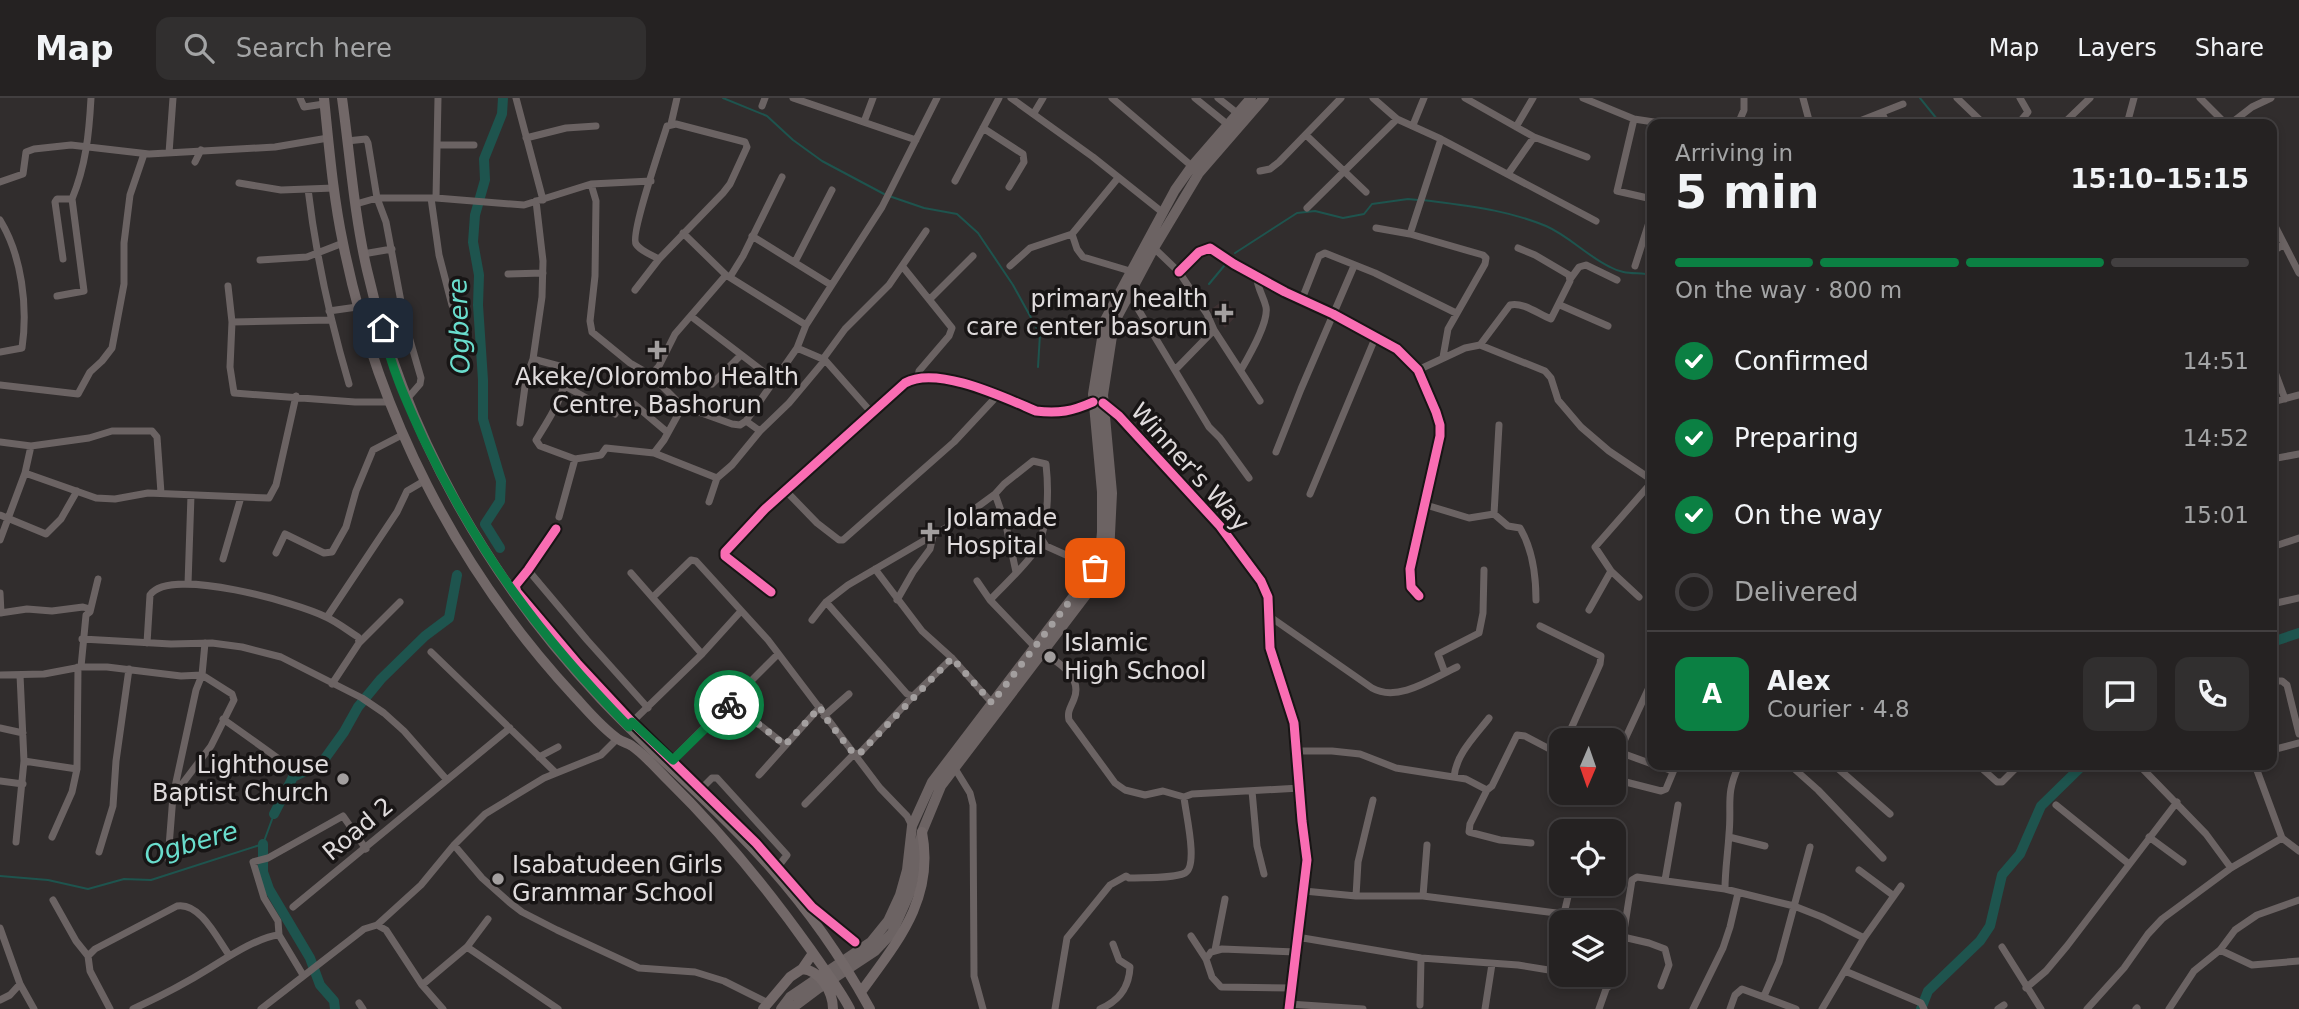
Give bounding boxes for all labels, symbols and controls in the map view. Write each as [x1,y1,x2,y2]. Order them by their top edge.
search box [156,17,646,80]
text: Map [35,29,114,68]
icon: search [180,29,218,67]
text: Search here [236,33,392,63]
text: Map [1989,34,2039,62]
text: Layers [2077,34,2157,62]
text: Share [2195,34,2264,62]
text: Arriving in [1675,140,1793,166]
text: 15:10–15:15 [2070,164,2249,194]
text: 5 min [1675,165,1819,219]
water label: Ogbere [442,277,476,375]
text: On the way · 800 m [1675,277,1902,303]
place label: primary health care center basorun [966,285,1208,341]
pin [353,298,413,358]
marker: primary health care center basorun [1214,303,1234,323]
icon: home [364,309,402,347]
marker: Akeke/Olorombo Health Centre, Bashorun [647,340,667,360]
icon: check [1675,342,1713,380]
text: Confirmed [1734,346,1869,376]
text: 14:51 [2183,348,2249,374]
place label: Akeke/Olorombo Health Centre, Bashorun [515,363,799,419]
street label: Winner's Way [1125,397,1255,537]
icon: check [1675,419,1713,457]
text: Preparing [1734,423,1859,453]
text: 14:52 [2183,425,2249,451]
icon: check [1675,496,1713,534]
text: On the way [1734,500,1883,530]
text: 15:01 [2183,502,2249,528]
place label: Jolamade Hospital [944,504,1057,560]
marker: Jolamade Hospital [920,522,940,542]
pin [1065,538,1125,598]
icon: bag [1076,549,1114,587]
text: Delivered [1734,577,1858,607]
place label: Islamic High School [1064,629,1206,685]
marker: Islamic High School [1042,649,1058,665]
button: chat [2083,657,2157,731]
button: phone [2175,657,2249,731]
text: Alex [1767,666,1830,696]
courier [694,670,764,740]
text: A [1702,679,1722,709]
icon: bike [710,686,748,724]
text: Courier · 4.8 [1767,696,1910,722]
north arrow [1549,728,1626,805]
map controls [1549,728,1626,987]
place label: Lighthouse Baptist Church [152,751,329,807]
marker: Lighthouse Baptist Church [335,771,351,787]
street label: Road 2 [317,792,399,866]
water label: Ogbere [141,815,241,871]
button: locate [1549,819,1626,896]
place label: Isabatudeen Girls Grammar School [512,851,723,907]
marker: Isabatudeen Girls Grammar School [490,871,506,887]
button: layers [1549,910,1626,987]

